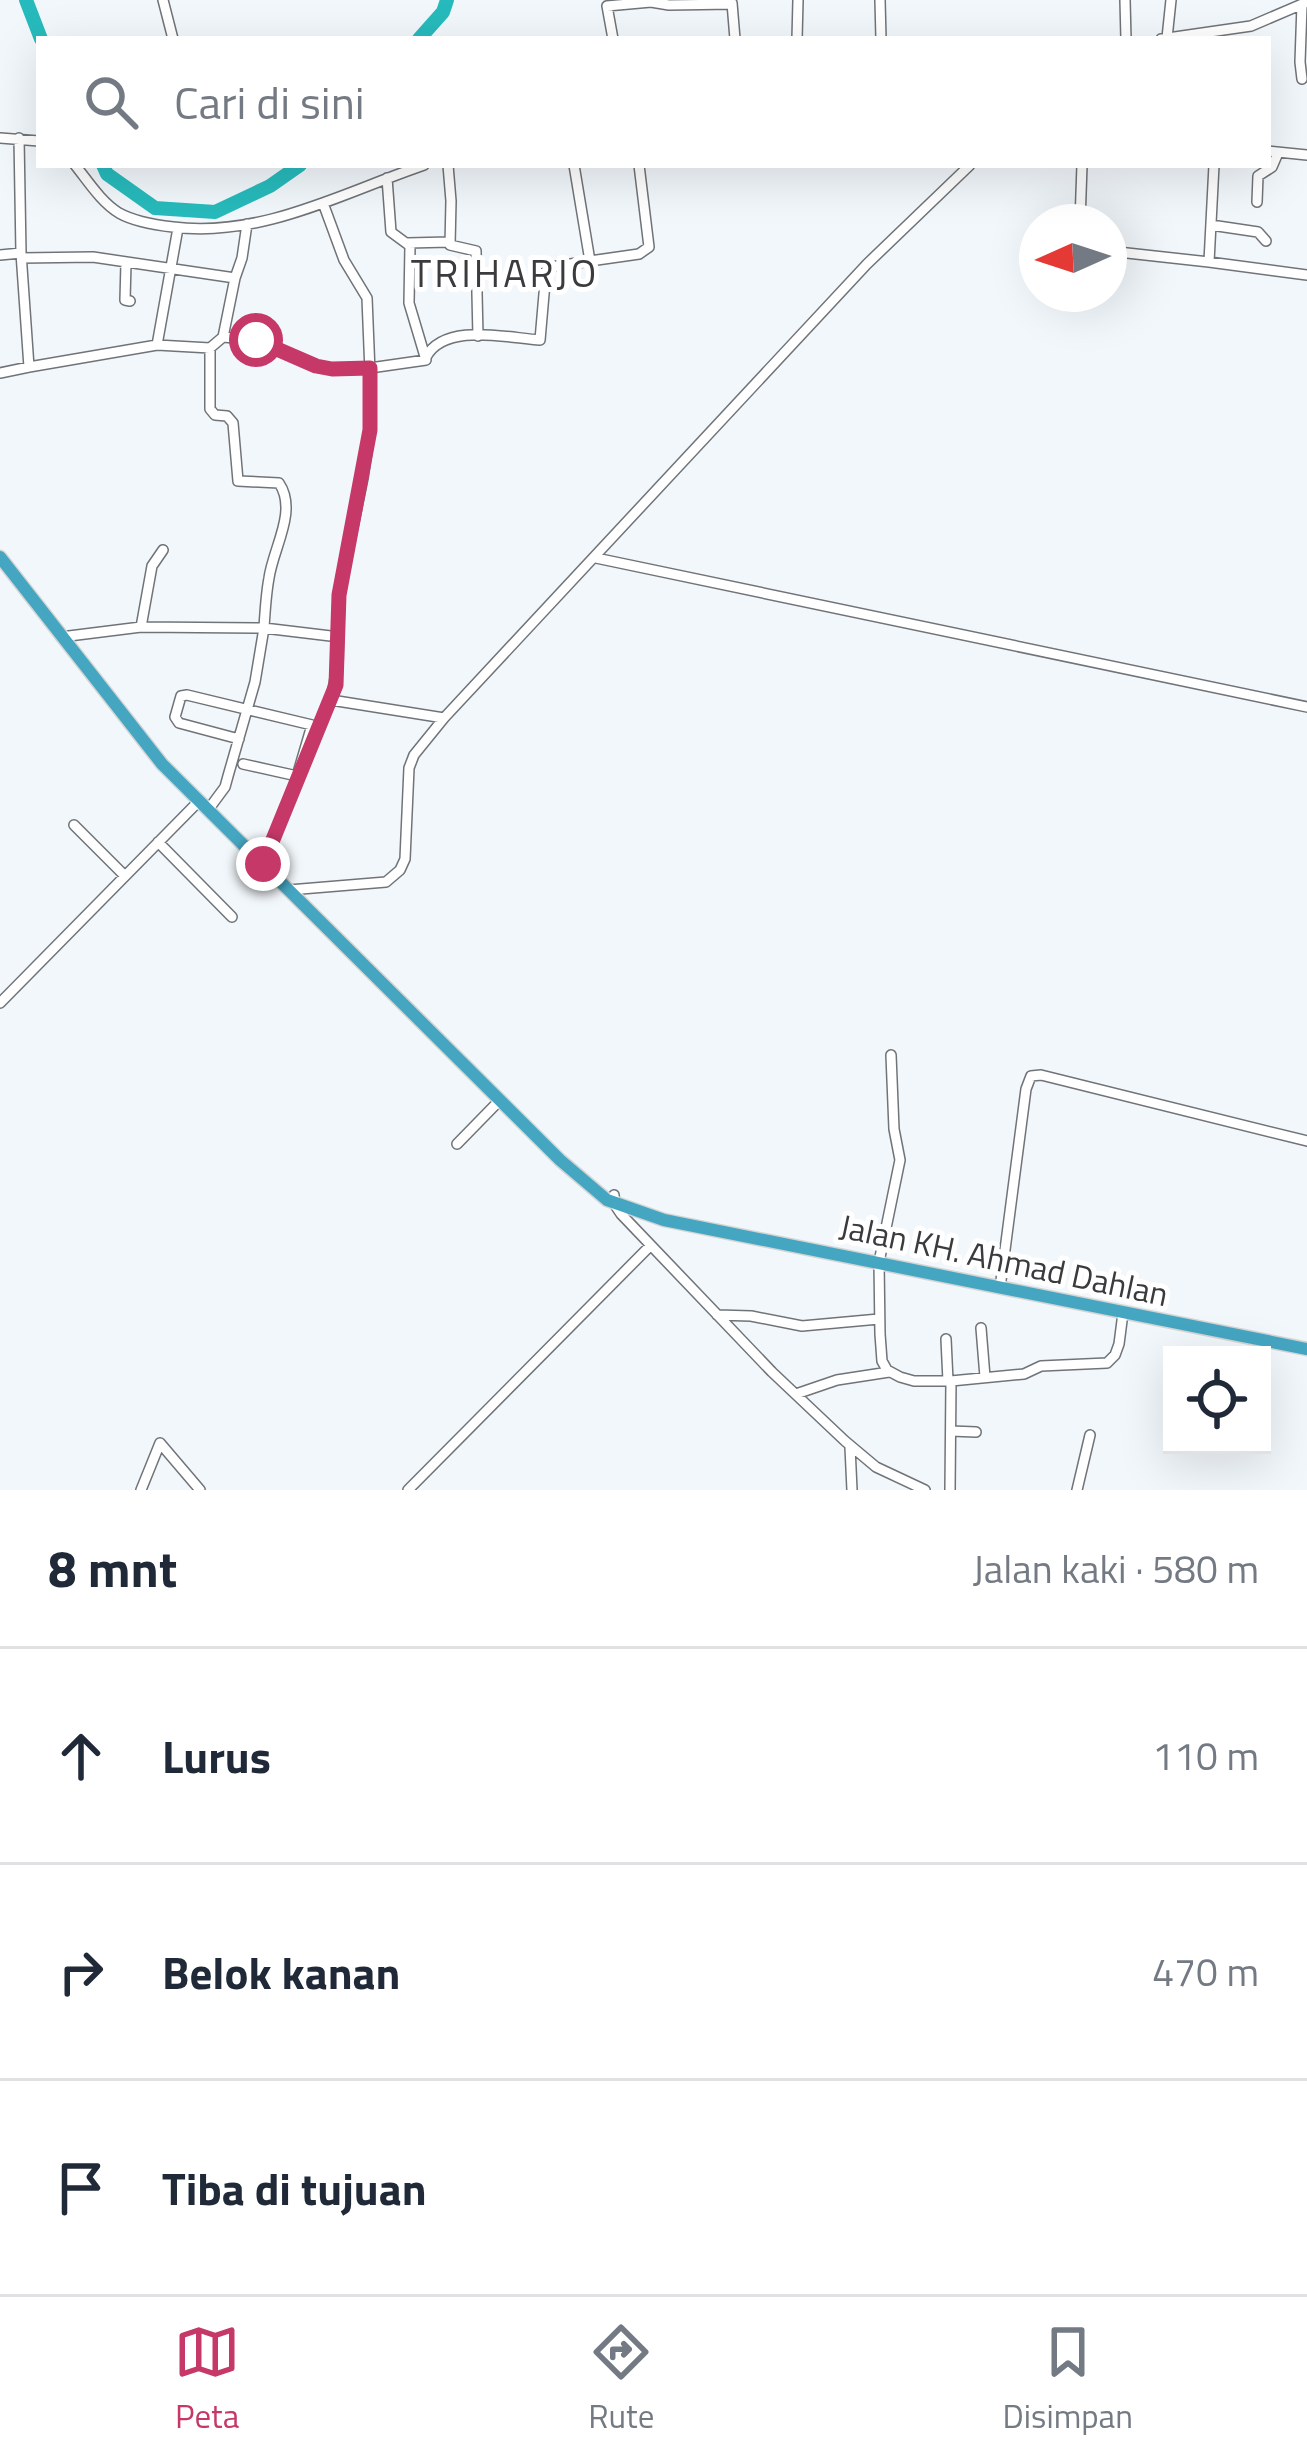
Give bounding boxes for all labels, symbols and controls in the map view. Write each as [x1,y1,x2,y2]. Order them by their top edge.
search box [36,36,1271,168]
text: Cari di sini [174,68,365,136]
icon: search [78,69,144,135]
north arrow [1019,204,1127,312]
district label: TRIHARJO [411,243,599,302]
route start [229,313,283,367]
route end [236,837,290,891]
street label: Jalan KH. Ahmad Dahlan [835,1201,1173,1319]
map controls [1163,1346,1271,1454]
button: locate [1163,1346,1271,1454]
text: 8 mnt [48,1529,177,1607]
text: Jalan kaki · 580 m [972,1539,1259,1598]
text: Lurus [162,1722,271,1790]
icon: ahead [48,1723,114,1789]
text: 110 m [1152,1726,1259,1785]
text: Belok kanan [162,1938,400,2006]
icon: right [48,1939,114,2005]
text: 470 m [1152,1942,1259,2001]
text: Tiba di tujuan [162,2154,427,2222]
icon: arrive [48,2155,114,2221]
tab: Peta [174,2319,240,2441]
tab: Rute [588,2319,654,2441]
tab: Disimpan [1003,2319,1133,2441]

